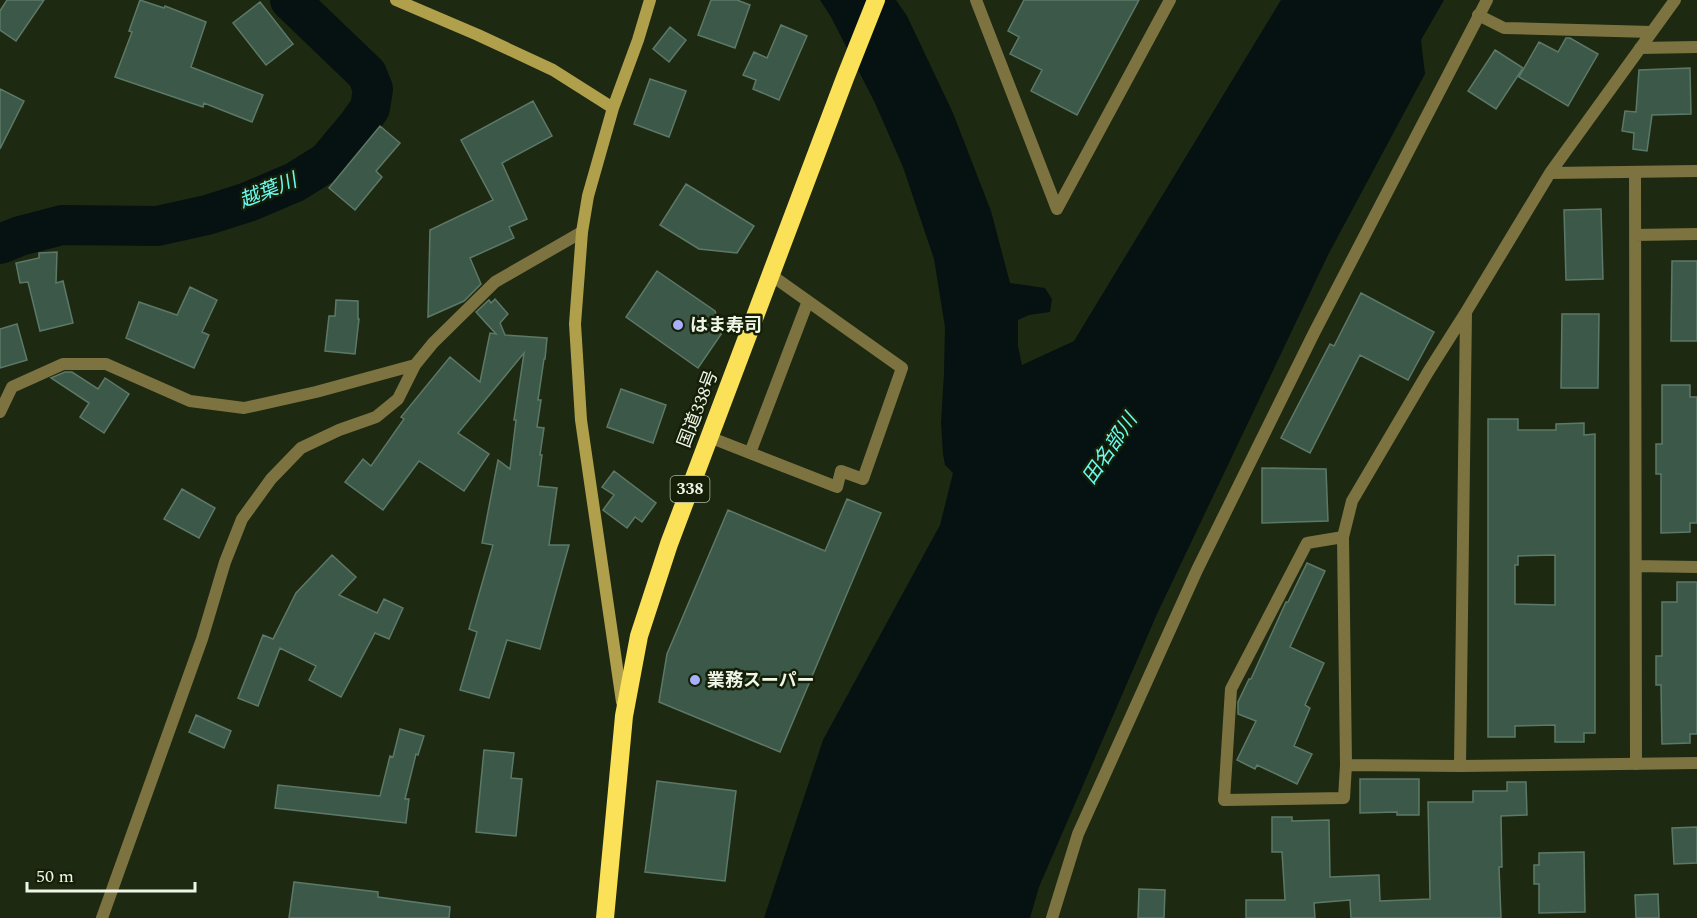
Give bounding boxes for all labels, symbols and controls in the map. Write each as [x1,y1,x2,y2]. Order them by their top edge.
water label: 越葉川 [235,165,303,216]
place label: はま寿司 [690,312,762,339]
marker: はま寿司 [671,318,685,332]
street label: 国道338号 [671,366,725,452]
water label: 田名部川 [1075,406,1146,491]
road number: 338 [670,476,710,502]
place label: 業務スーパー [707,667,815,694]
marker: 業務スーパー [688,673,702,687]
scale bar [27,855,195,893]
text: 50 m [36,863,74,890]

